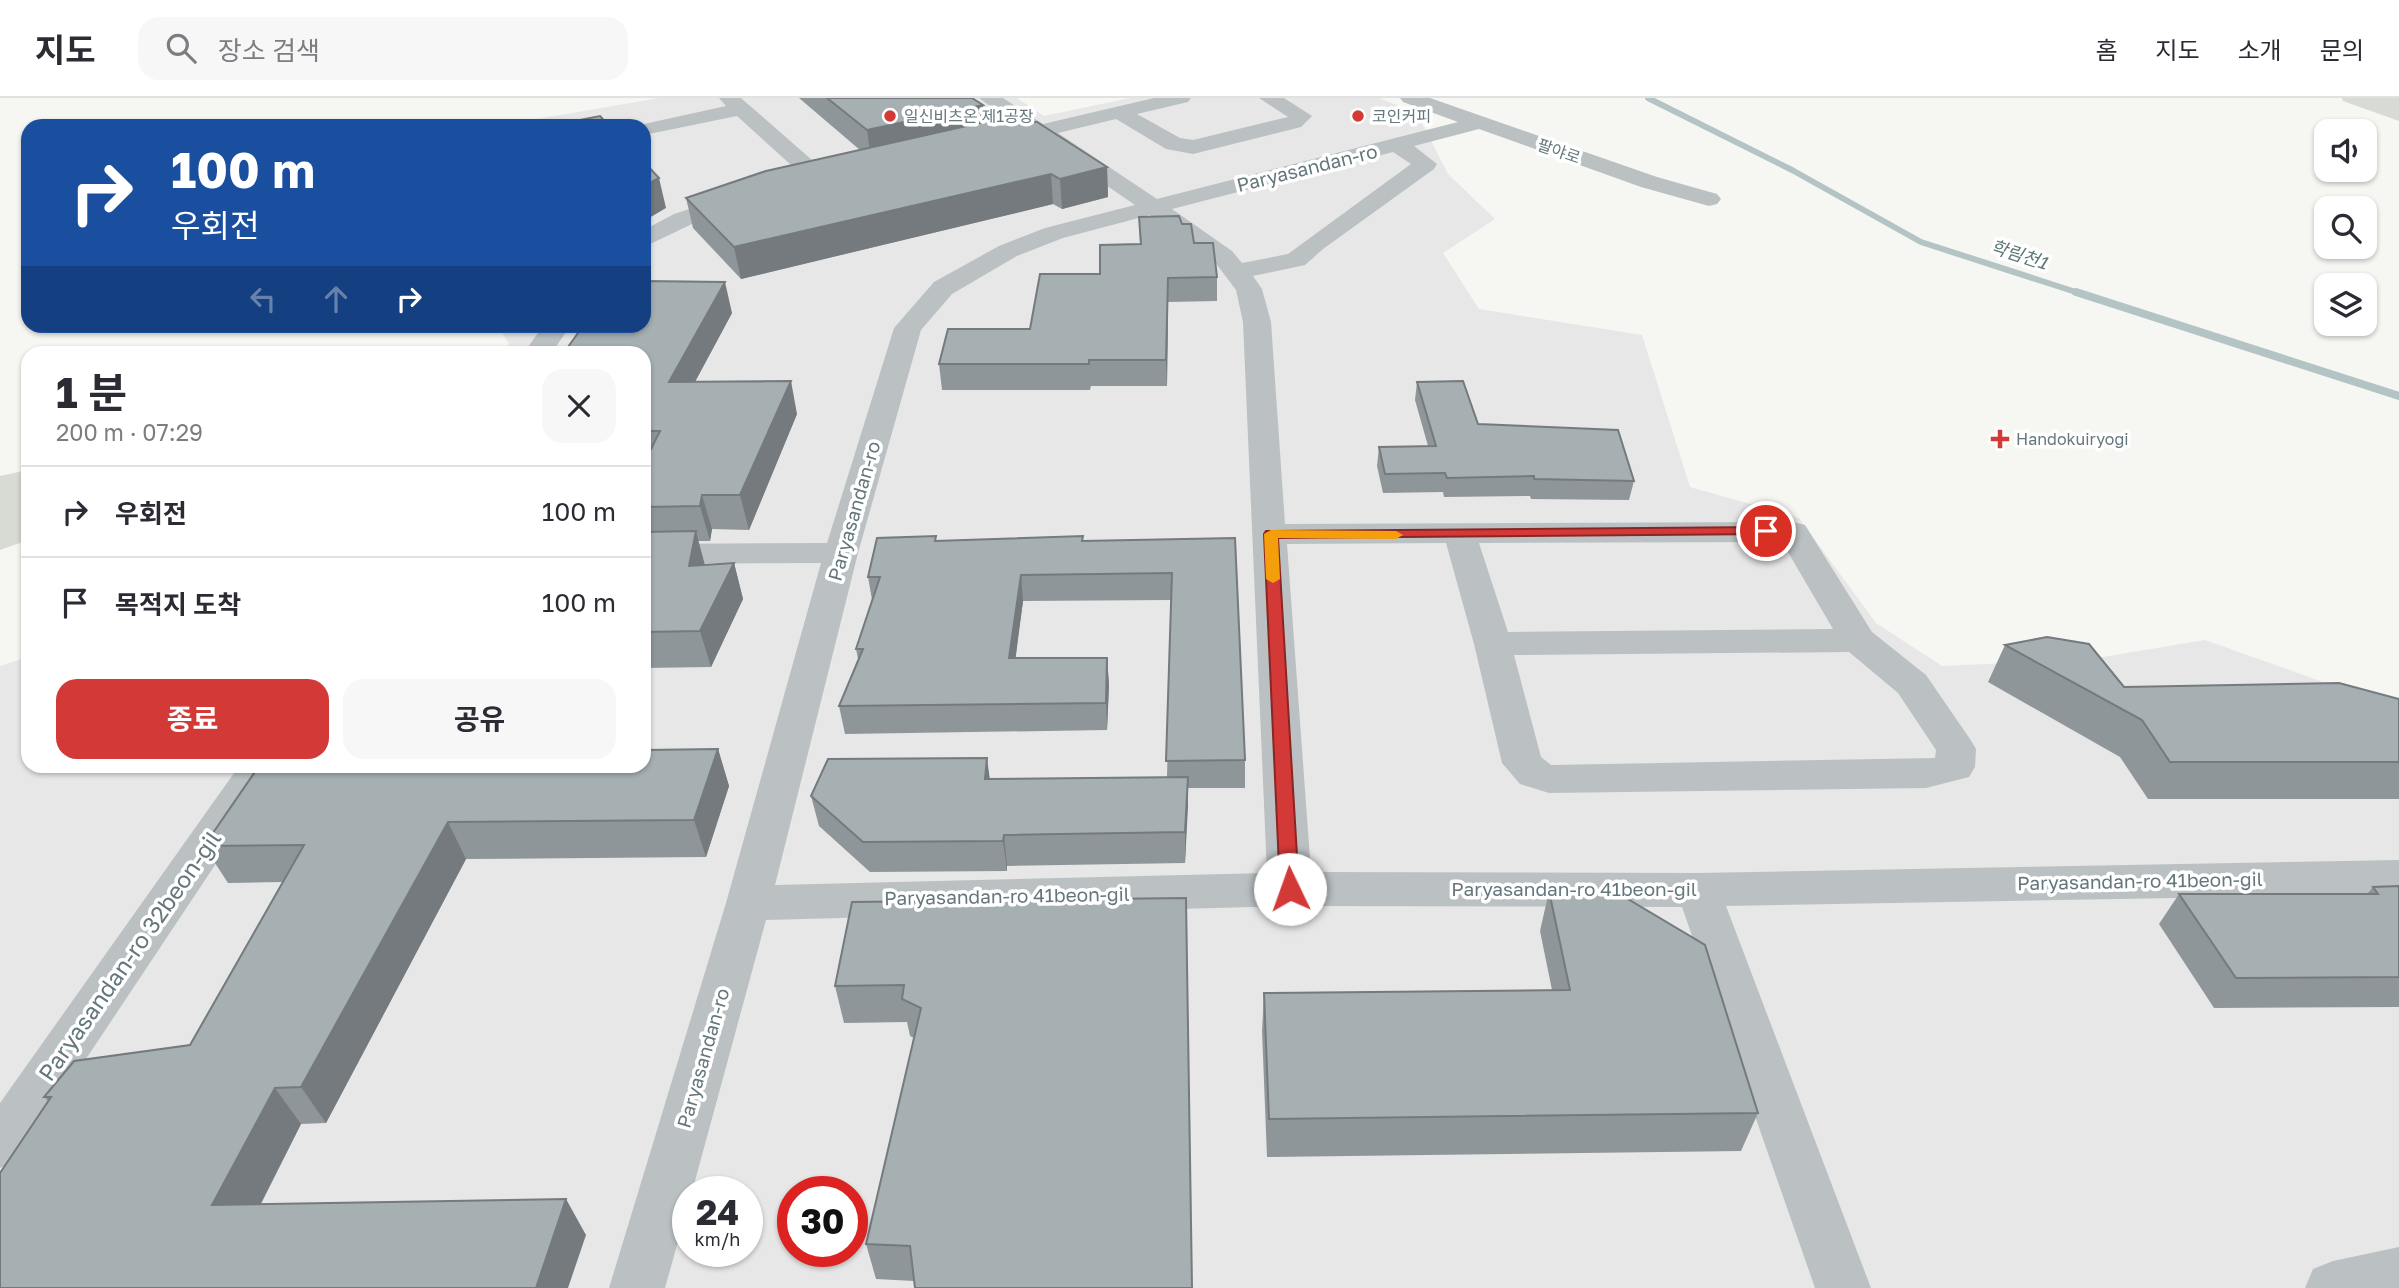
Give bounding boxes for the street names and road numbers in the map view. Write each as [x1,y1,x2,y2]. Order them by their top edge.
street label: 팔야로 [1535,134,1583,168]
street label: Paryasandan-ro [1234,139,1380,196]
street label: Paryasandan-ro [823,438,884,583]
street label: Paryasandan-ro 32beon-gil [32,825,226,1086]
street label: Paryasandan-ro 41beon-gil [2017,867,2263,894]
street label: Paryasandan-ro 41beon-gil [1451,877,1697,900]
street label: Paryasandan-ro 41beon-gil [884,882,1130,909]
street label: Paryasandan-ro [672,985,733,1130]

